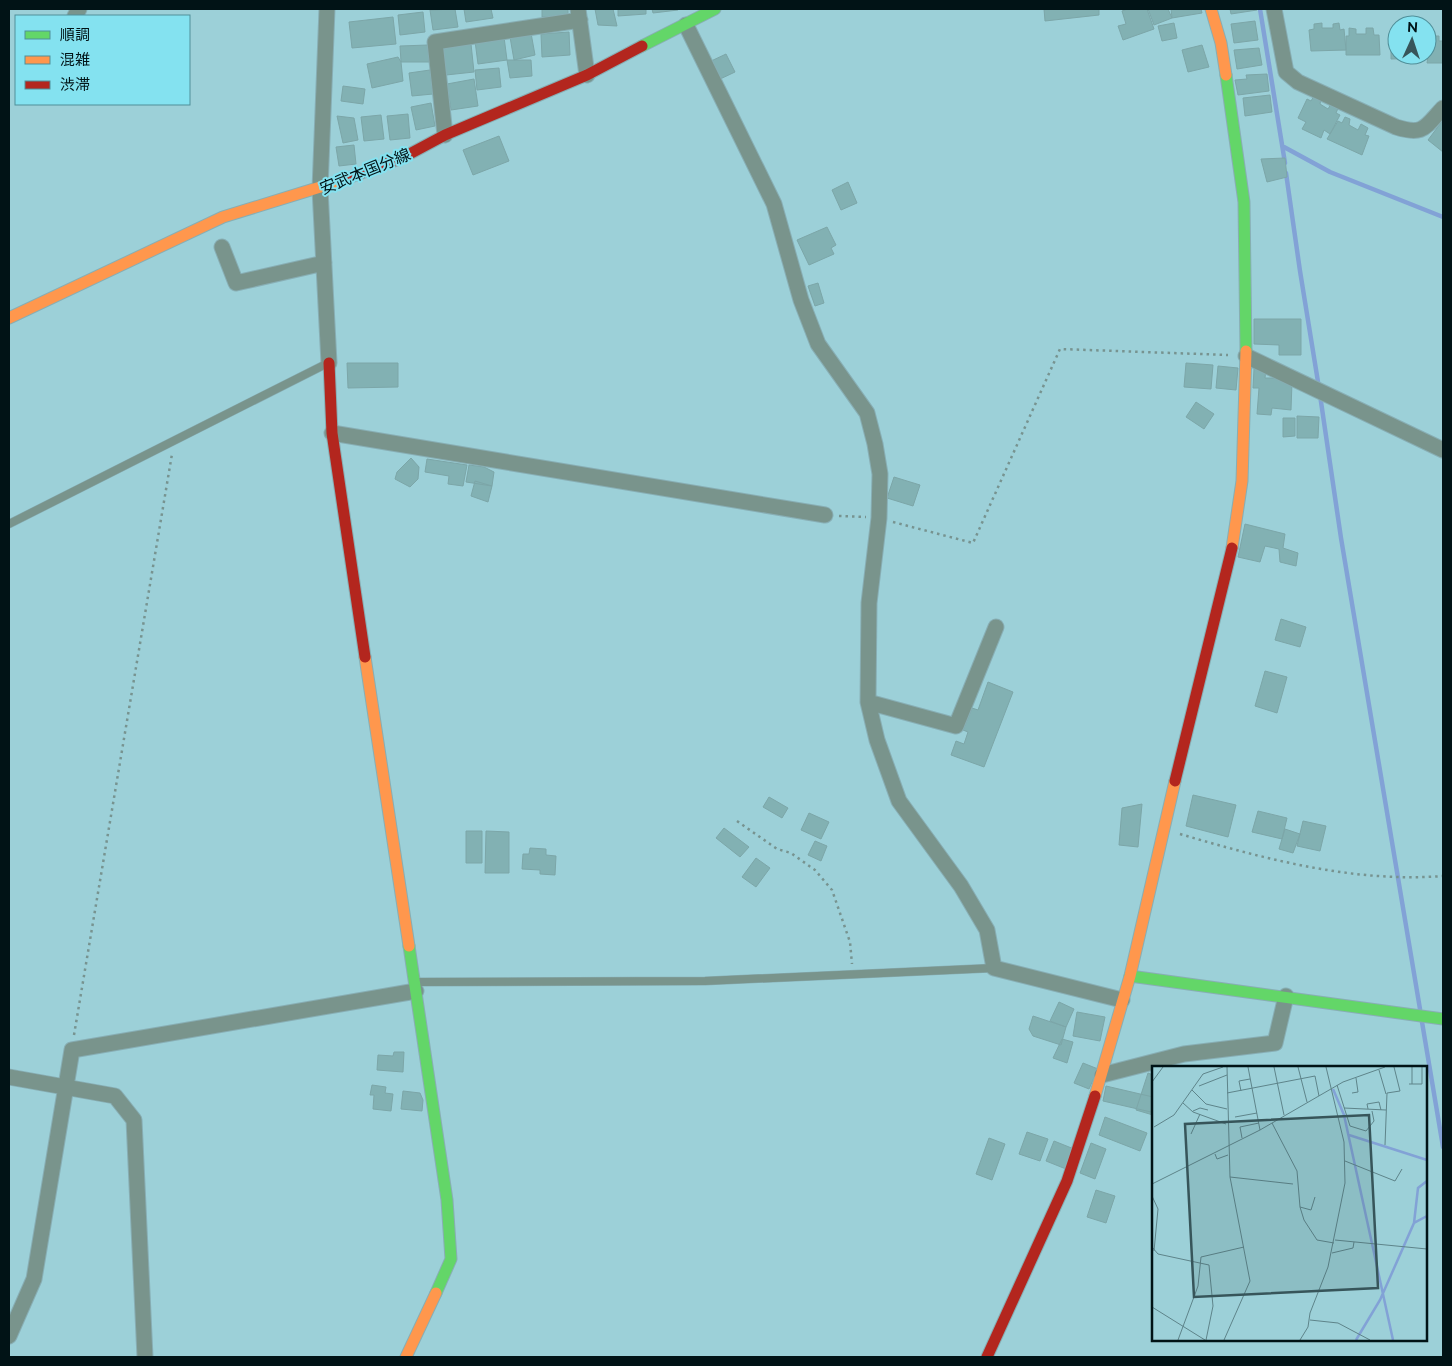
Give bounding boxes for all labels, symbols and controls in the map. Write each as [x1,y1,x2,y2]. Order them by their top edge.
legend [15,15,190,105]
north arrow [1387,15,1437,65]
text: N [1407,19,1418,35]
text: 順調 [60,26,90,44]
text: 混雑 [60,51,90,69]
text: 渋滞 [60,76,90,94]
street label: 安武本国分線 [317,145,413,198]
inset map [1152,1066,1427,1341]

